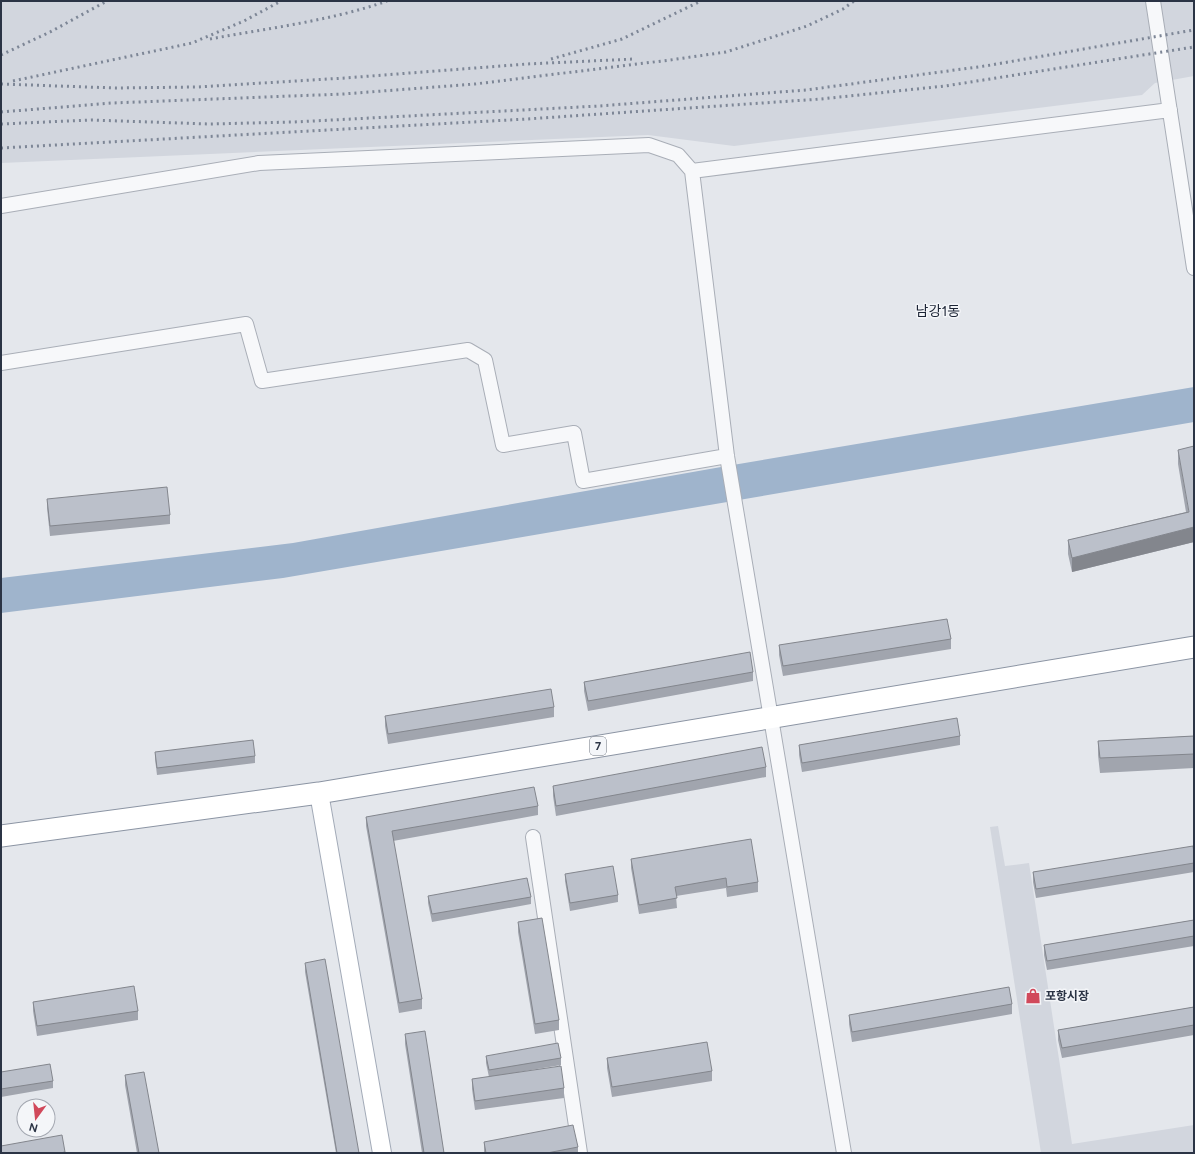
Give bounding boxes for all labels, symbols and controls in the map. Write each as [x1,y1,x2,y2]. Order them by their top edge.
district label: 남강1동 [916,303,960,320]
road number: 7 [590,737,606,755]
shop icon: 포항시장 [1024,987,1042,1005]
place label: 포항시장 [1045,989,1089,1003]
north arrow [16,1098,56,1138]
text: N [28,1120,39,1135]

